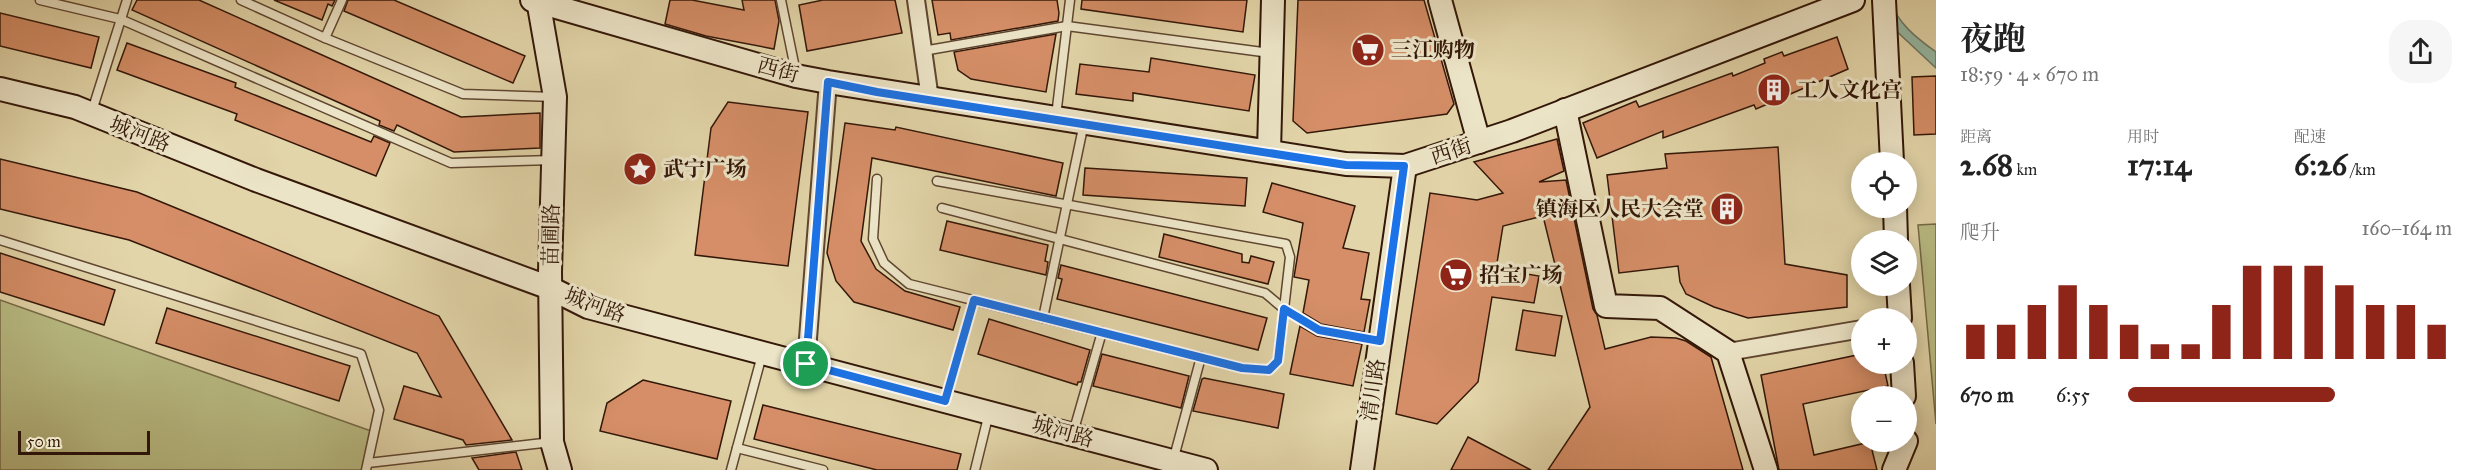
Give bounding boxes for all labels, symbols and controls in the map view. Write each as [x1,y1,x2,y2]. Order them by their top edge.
text: 夜跑 [1960,19,2026,59]
button: share [2389,20,2452,83]
supermarket icon: 三江购物 [1350,32,1386,68]
place label: 三江购物 [1391,37,1475,63]
street label: 西街 [754,52,802,88]
text: 18:59 · 4 × 670 m [1960,62,2099,86]
building icon: 工人文化宫 [1756,72,1792,108]
place label: 工人文化宫 [1797,77,1902,103]
street label: 城河路 [106,111,174,157]
text: 距离 [1960,127,1992,146]
text: 用时 [2127,127,2159,146]
text: 配速 [2294,127,2326,146]
street label: 西街 [1427,132,1475,170]
text: 2.68 [1960,147,2013,183]
text: 17:14 [2127,147,2191,183]
text: 6:26 [2294,147,2347,183]
place icon: 武宁广场 [622,151,658,187]
map controls [1851,152,1917,452]
button: locate [1851,152,1917,218]
place label: 武宁广场 [663,156,747,182]
text: km [2013,160,2037,179]
text: /km [2347,160,2376,179]
building icon: 镇海区人民大会堂 [1709,191,1745,227]
place label: 镇海区人民大会堂 [1536,196,1704,222]
street label: 苗圃路 [537,203,565,267]
text: 160–164 m [2361,216,2452,240]
text: 爬升 [1960,220,2000,244]
button: layers [1851,230,1917,296]
supermarket icon: 招宝广场 [1438,257,1474,293]
place label: 招宝广场 [1479,262,1563,288]
street label: 城河路 [561,282,629,328]
button: + [1851,308,1917,374]
pin [780,338,831,389]
icon: arrive [789,347,822,380]
street label: 清川路 [1356,357,1390,423]
text: 670 m [1960,383,2014,407]
text: 6:55 [2056,383,2090,407]
button: − [1851,386,1917,452]
street label: 城河路 [1029,411,1097,453]
scale bar [18,428,150,456]
text: 50 m [27,432,61,451]

